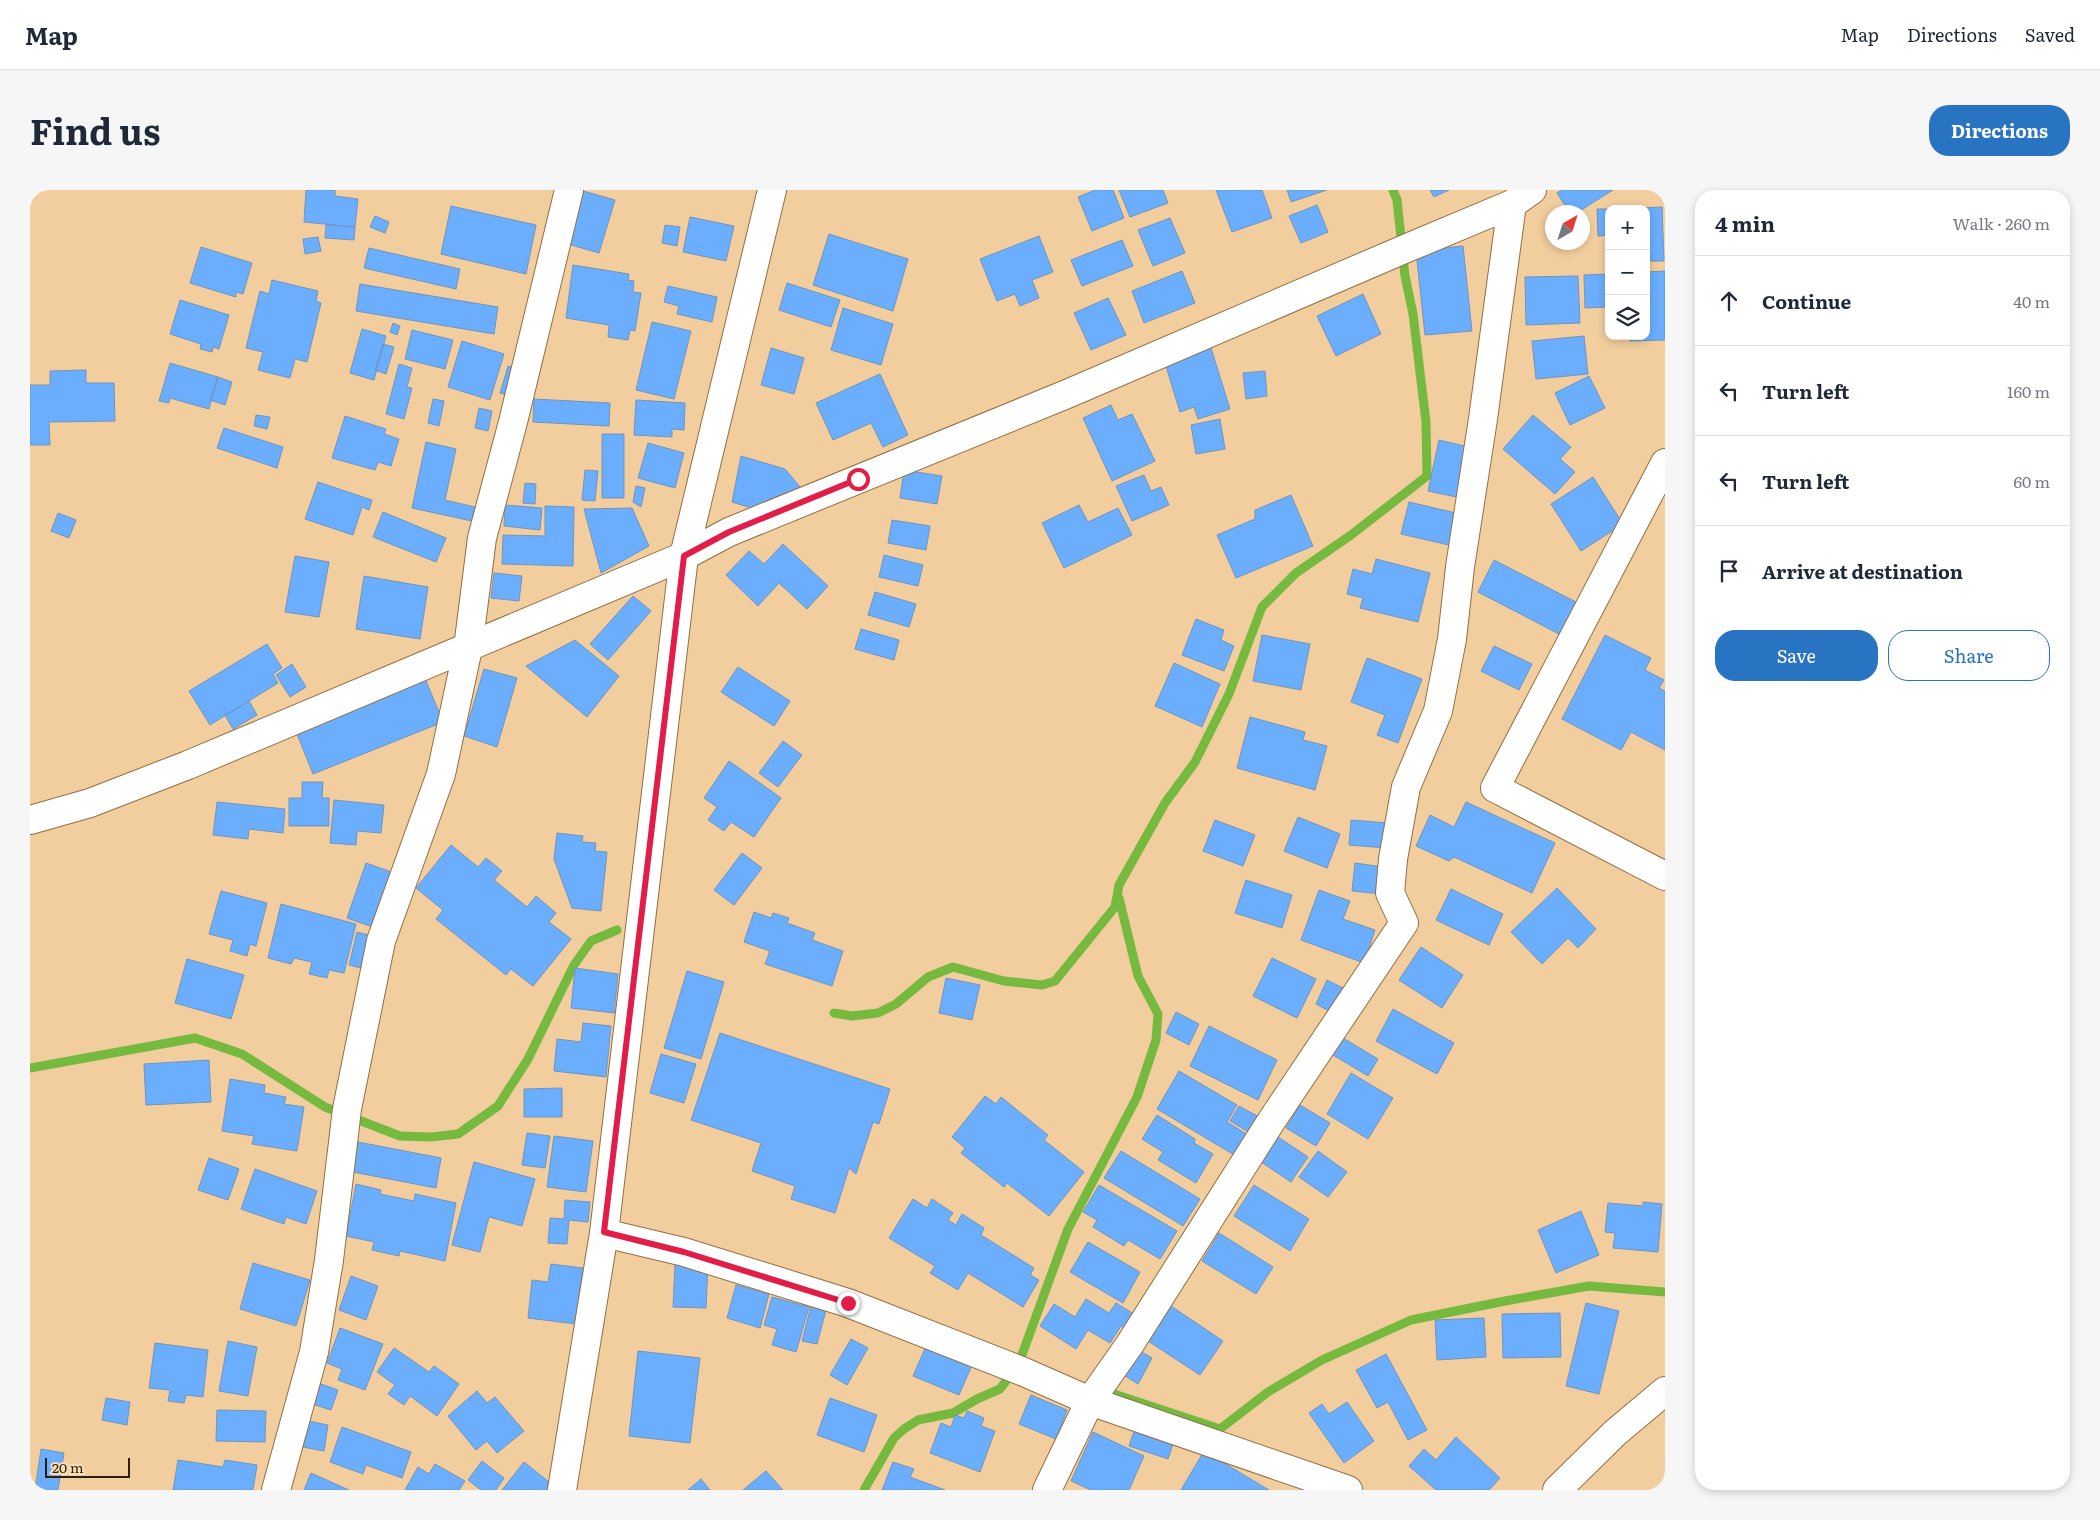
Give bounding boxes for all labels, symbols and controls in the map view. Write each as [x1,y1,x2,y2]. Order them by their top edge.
text: Map [25,17,78,52]
text: Map [1841,21,1879,48]
text: Directions [1907,21,1997,48]
text: Saved [2025,21,2075,48]
text: Find us [30,104,160,156]
button: Directions [1929,105,2070,156]
north arrow [1545,205,1590,250]
map controls [1605,205,1650,340]
button: + [1605,205,1650,250]
text: 4 min [1715,207,1775,238]
text: Walk · 260 m [1953,211,2050,235]
button: − [1605,250,1650,295]
icon: ahead [1715,287,1743,315]
text: Continue [1762,287,1851,315]
text: 40 m [2013,289,2050,313]
button: layers [1605,295,1650,340]
icon: left [1715,377,1743,405]
text: Turn left [1762,377,1849,405]
text: 160 m [2007,379,2050,403]
icon: left [1715,467,1743,495]
text: Turn left [1762,467,1849,495]
route start [847,468,870,491]
text: 60 m [2013,469,2050,493]
icon: arrive [1715,557,1743,585]
text: Arrive at destination [1762,557,1963,585]
button: Save [1715,630,1878,681]
button: Share [1888,630,2050,681]
route end [837,1292,860,1315]
scale bar [45,1455,130,1478]
text: 20 m [52,1457,84,1477]

